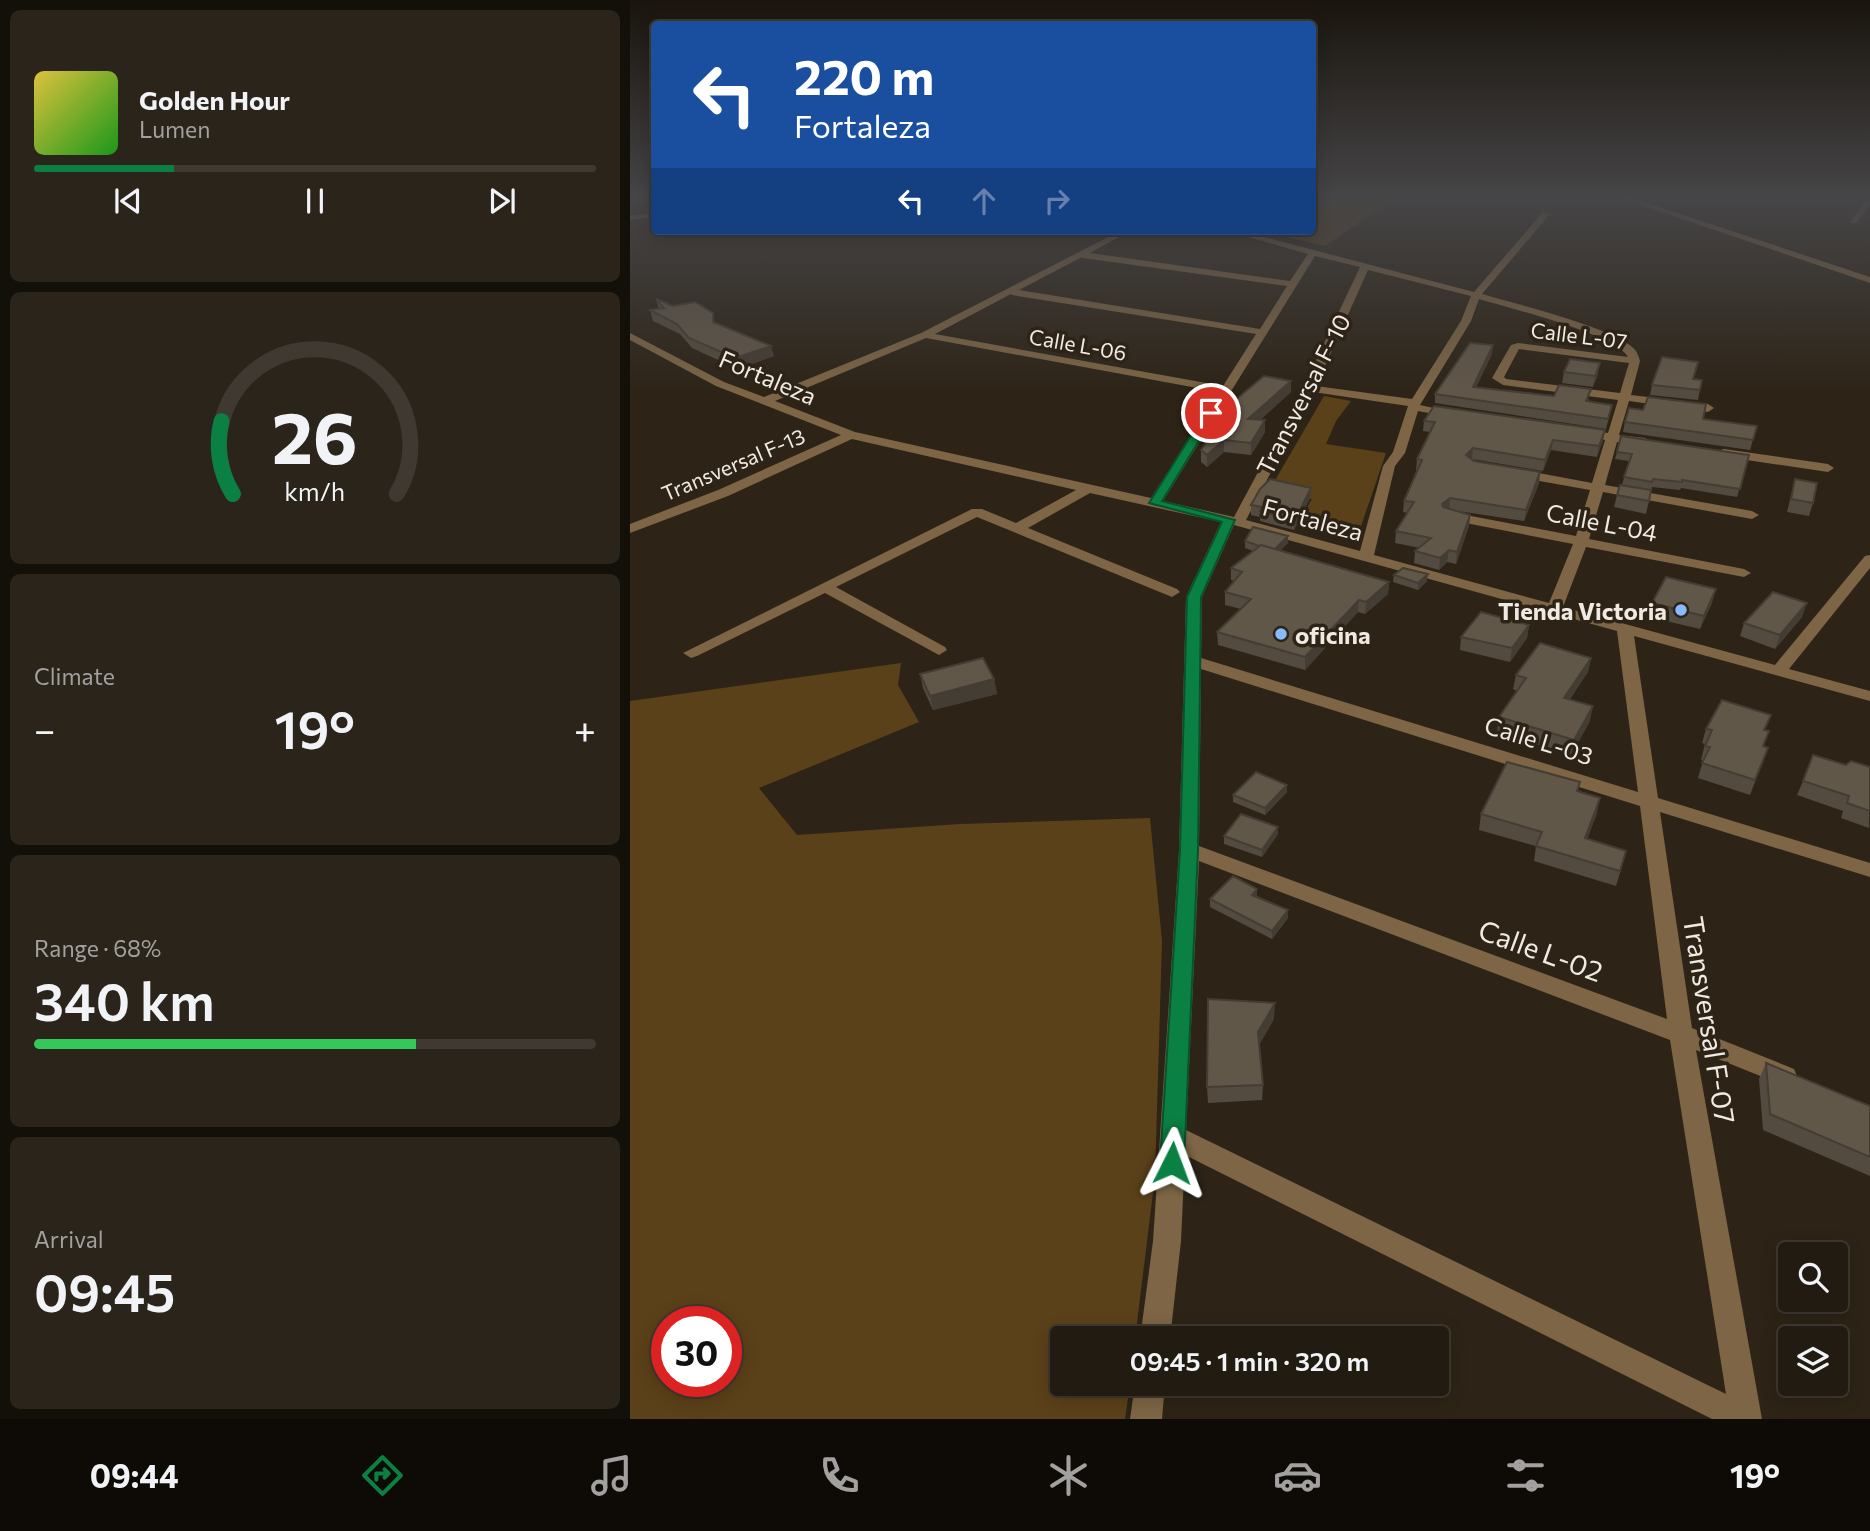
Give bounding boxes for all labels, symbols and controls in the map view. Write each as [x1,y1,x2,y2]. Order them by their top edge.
text: 220 m [794,45,934,105]
icon: left [679,49,770,140]
text: Golden Hour [139,84,290,115]
text: Fortaleza [794,105,931,145]
text: Lumen [139,115,210,143]
icon: previous [109,182,147,220]
icon: pause [296,182,334,220]
icon: next [483,182,521,220]
icon: left [892,182,930,220]
icon: ahead [965,182,1003,220]
icon: right [1038,182,1076,220]
street label: Transversal F-10 [1250,309,1356,479]
street label: Calle L-07 [1529,317,1629,353]
street label: Calle L-06 [1027,323,1129,365]
street label: Fortaleza [715,344,821,410]
pin [1181,383,1241,443]
text: 26 [272,390,358,479]
icon: arrive [1192,394,1230,432]
street label: Transversal F-13 [658,423,808,505]
text: km/h [285,475,345,505]
street label: Fortaleza [1260,492,1366,546]
street label: Calle L-04 [1544,497,1660,547]
place label: Tienda Victoria [1498,596,1667,625]
marker: Tienda Victoria [1673,602,1689,618]
place label: oficina [1295,620,1371,649]
marker: oficina [1273,626,1289,642]
text: Climate [34,662,115,690]
text: 19° [274,696,355,760]
text: − [34,705,56,752]
text: + [574,705,596,752]
street label: Calle L-03 [1481,710,1597,770]
street label: Calle L-02 [1474,912,1608,988]
street label: Transversal F-07 [1677,914,1743,1126]
text: Range · 68% [34,934,161,962]
text: 340 km [34,968,215,1032]
position arrow [1135,1126,1209,1200]
text: Arrival [34,1225,104,1253]
map controls [1778,1242,1848,1396]
button: search [1778,1242,1848,1312]
text: 09:45 [34,1259,175,1323]
speed limit sign: 30 [651,1306,742,1397]
button: layers [1778,1326,1848,1396]
text: 09:45 · 1 min · 320 m [1130,1345,1369,1376]
icon: directions [358,1451,407,1500]
icon: music [587,1451,636,1500]
icon: phone [815,1451,864,1500]
icon: climate [1044,1451,1093,1500]
icon: car [1273,1451,1322,1500]
icon: filters [1501,1451,1550,1500]
text: 09:44 [90,1455,179,1495]
text: 19° [1730,1455,1780,1495]

